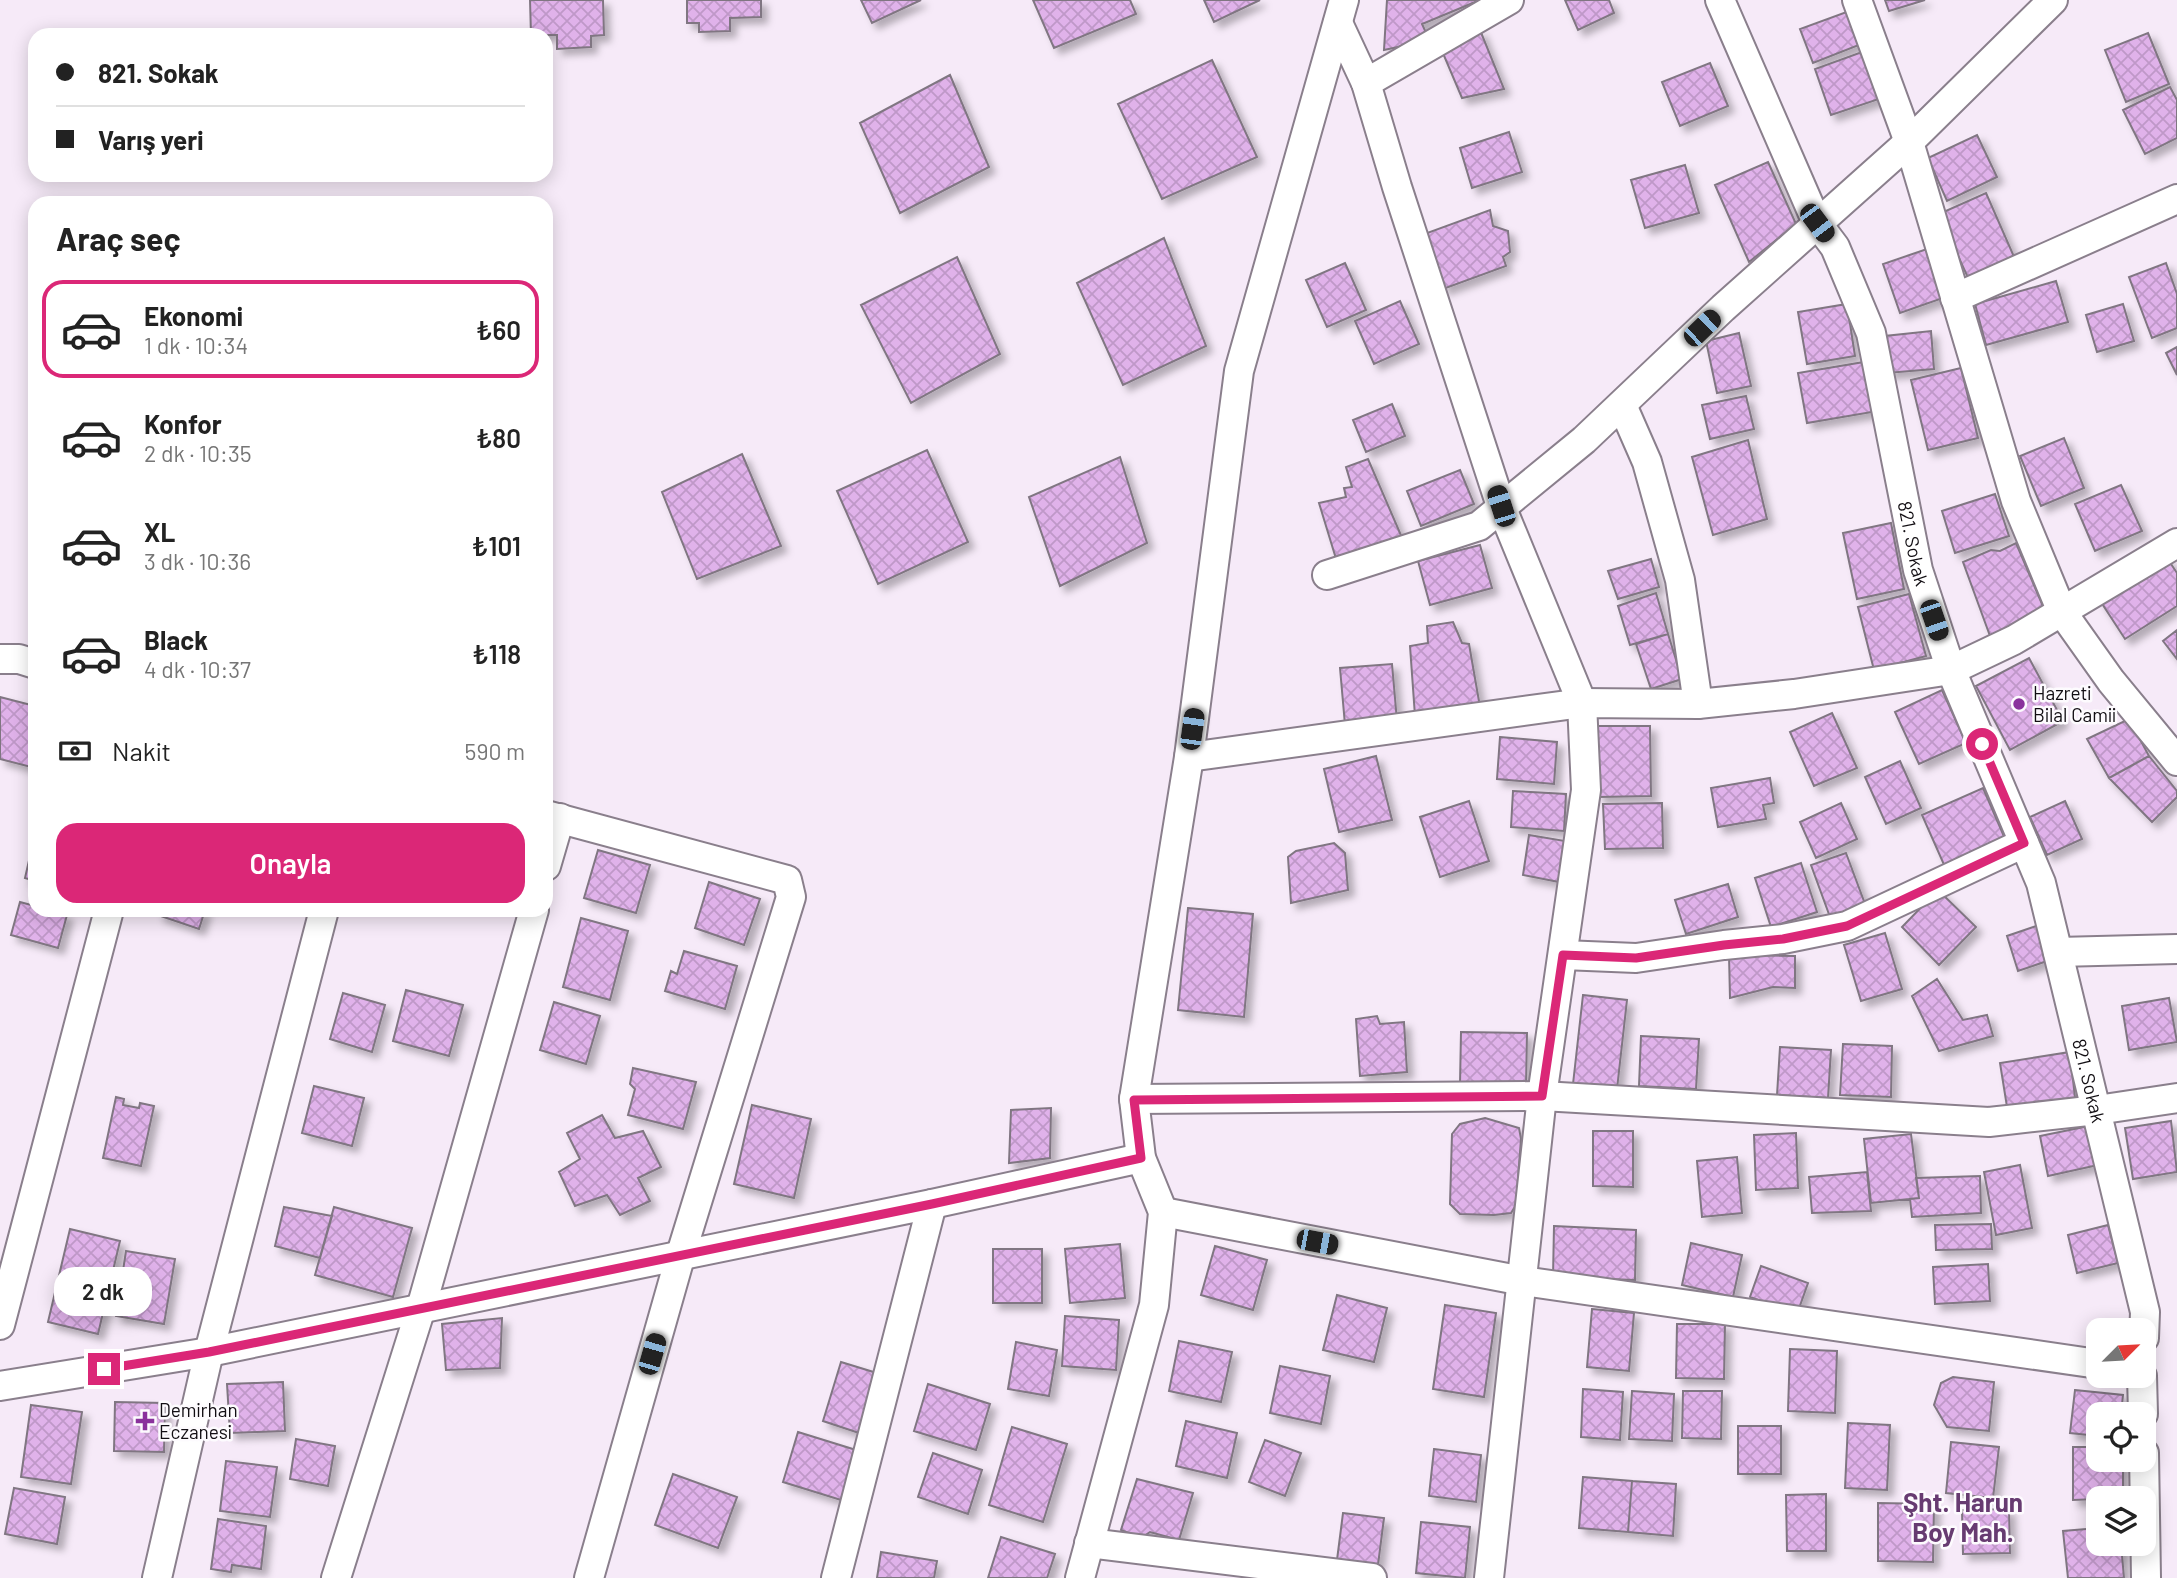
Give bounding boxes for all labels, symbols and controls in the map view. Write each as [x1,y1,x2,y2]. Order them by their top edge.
text: 821. Sokak [98,57,219,88]
text: Varış yeri [98,124,203,155]
car [1796,200,1839,246]
text: Araç seç [56,219,181,257]
icon: car [60,298,123,361]
text: Ekonomi [144,300,243,331]
car [1680,306,1725,350]
text: ₺60 [476,314,521,345]
text: 1 dk · 10:34 [144,331,248,359]
icon: car [60,406,123,469]
text: Konfor [144,408,222,439]
text: ₺80 [476,422,521,453]
text: 2 dk · 10:35 [144,439,252,467]
car [1485,483,1518,529]
street label: 821. Sokak [1894,499,1934,588]
icon: car [60,514,123,577]
text: XL [144,516,175,547]
text: ₺101 [472,530,521,561]
text: 3 dk · 10:36 [144,547,251,575]
car [1918,597,1951,643]
icon: car [60,622,123,685]
text: Black [144,624,208,655]
text: ₺118 [472,638,521,669]
text: 4 dk · 10:37 [144,655,251,683]
place label: Hazreti Bilal Camii [2033,681,2116,726]
marker: Hazreti Bilal Camii [2011,696,2027,712]
car [1179,707,1206,751]
route start [1966,728,1998,760]
icon: cash [56,732,94,770]
text: Nakit [112,735,171,766]
text: 590 m [465,737,525,765]
button: Onayla [56,823,525,903]
street label: 821. Sokak [2068,1036,2111,1125]
car [1295,1228,1340,1256]
callout: 2 dk [55,1268,153,1316]
text: 2 dk [82,1277,124,1305]
north arrow [2086,1318,2156,1388]
map controls [2086,1318,2156,1556]
car [637,1331,668,1377]
route end [88,1353,120,1385]
place label: Demirhan Eczanesi [159,1398,238,1443]
button: locate [2086,1402,2156,1472]
marker: Demirhan Eczanesi [137,1413,153,1429]
district label: Şht. Harun Boy Mah. [1903,1486,2023,1547]
button: layers [2086,1486,2156,1556]

